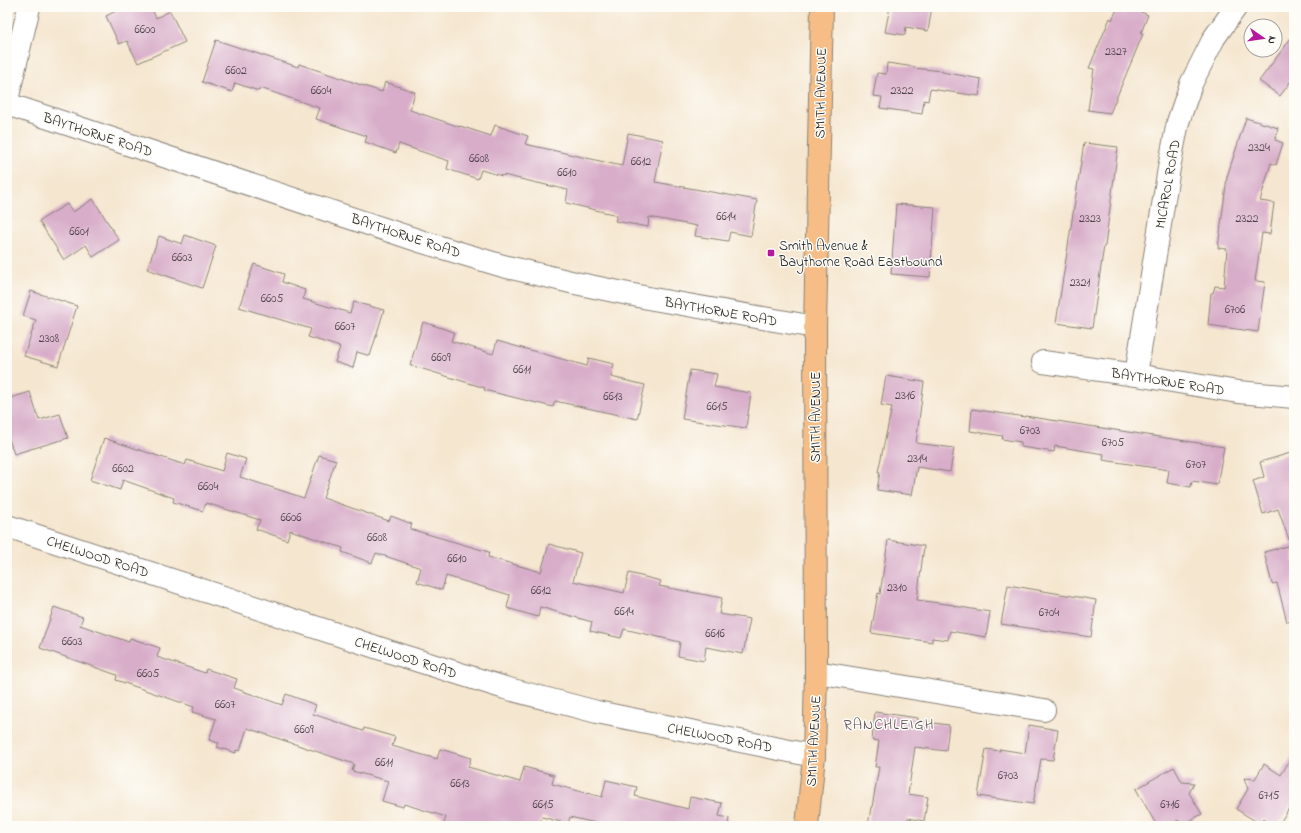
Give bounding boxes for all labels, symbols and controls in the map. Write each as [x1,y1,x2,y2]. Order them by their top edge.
north arrow [1243,18,1283,58]
house number: 6600 [135,21,155,39]
text: N [1263,35,1280,45]
house number: 2327 [1105,43,1127,61]
street label: SMITH AVENUE [810,47,833,139]
house number: 6602 [225,62,247,80]
house number: 6604 [311,82,331,100]
house number: 2322 [891,82,913,100]
street label: BAYTHORNE ROAD [39,107,155,163]
street label: MICAROL ROAD [1150,138,1187,230]
house number: 2324 [1248,139,1270,157]
house number: 6608 [469,150,490,168]
house number: 6612 [631,153,651,171]
house number: 6610 [557,164,577,182]
street label: BAYTHORNE ROAD [347,208,463,264]
house number: 6614 [716,208,736,226]
house number: 2323 [1079,210,1101,228]
house number: 2322 [1236,210,1258,228]
house number: 6601 [69,223,89,241]
place label: Smith Avenue & Baythorne Road Eastbound [778,236,943,274]
marker: Smith Avenue & Baythorne Road Eastbound [766,248,776,258]
house number: 6603 [172,249,192,267]
house number: 2321 [1070,274,1091,292]
house number: 6605 [261,290,283,308]
street label: BAYTHORNE ROAD [662,292,779,333]
house number: 6706 [1225,301,1246,319]
house number: 6607 [335,318,355,336]
house number: 2308 [39,330,60,348]
house number: 6609 [431,349,451,367]
house number: 6611 [513,361,531,379]
street label: BAYTHORNE ROAD [1109,363,1226,402]
street label: SMITH AVENUE [806,372,827,462]
house number: 2316 [895,387,916,405]
house number: 6613 [603,388,623,406]
house number: 6615 [706,398,728,416]
house number: 6703 [1020,422,1040,440]
house number: 6705 [1102,434,1124,452]
house number: 2314 [907,450,927,468]
house number: 6707 [1186,456,1206,474]
house number: 6602 [112,460,134,478]
house number: 6604 [198,478,218,496]
house number: 6606 [280,509,302,527]
house number: 6608 [367,529,388,547]
street label: CHELWOOD ROAD [44,531,151,584]
house number: 6610 [447,550,467,568]
house number: 2310 [887,579,907,597]
house number: 6612 [531,582,551,600]
house number: 6614 [614,603,634,621]
house number: 6704 [1039,604,1059,622]
house number: 6616 [705,625,726,643]
street label: CHELWOOD ROAD [352,632,459,685]
house number: 6603 [62,633,82,651]
house number: 6605 [137,665,159,683]
street label: SMITH AVENUE [802,695,827,787]
house number: 6607 [215,696,235,714]
district label: RANCHLEIGH [844,714,934,736]
street label: CHELWOOD ROAD [665,718,774,759]
house number: 6609 [294,721,314,739]
house number: 6611 [375,754,393,772]
house number: 6703 [998,767,1018,785]
house number: 6613 [450,775,470,793]
house number: 6715 [1259,787,1280,805]
house number: 6615 [532,796,554,814]
house number: 6716 [1160,796,1180,814]

